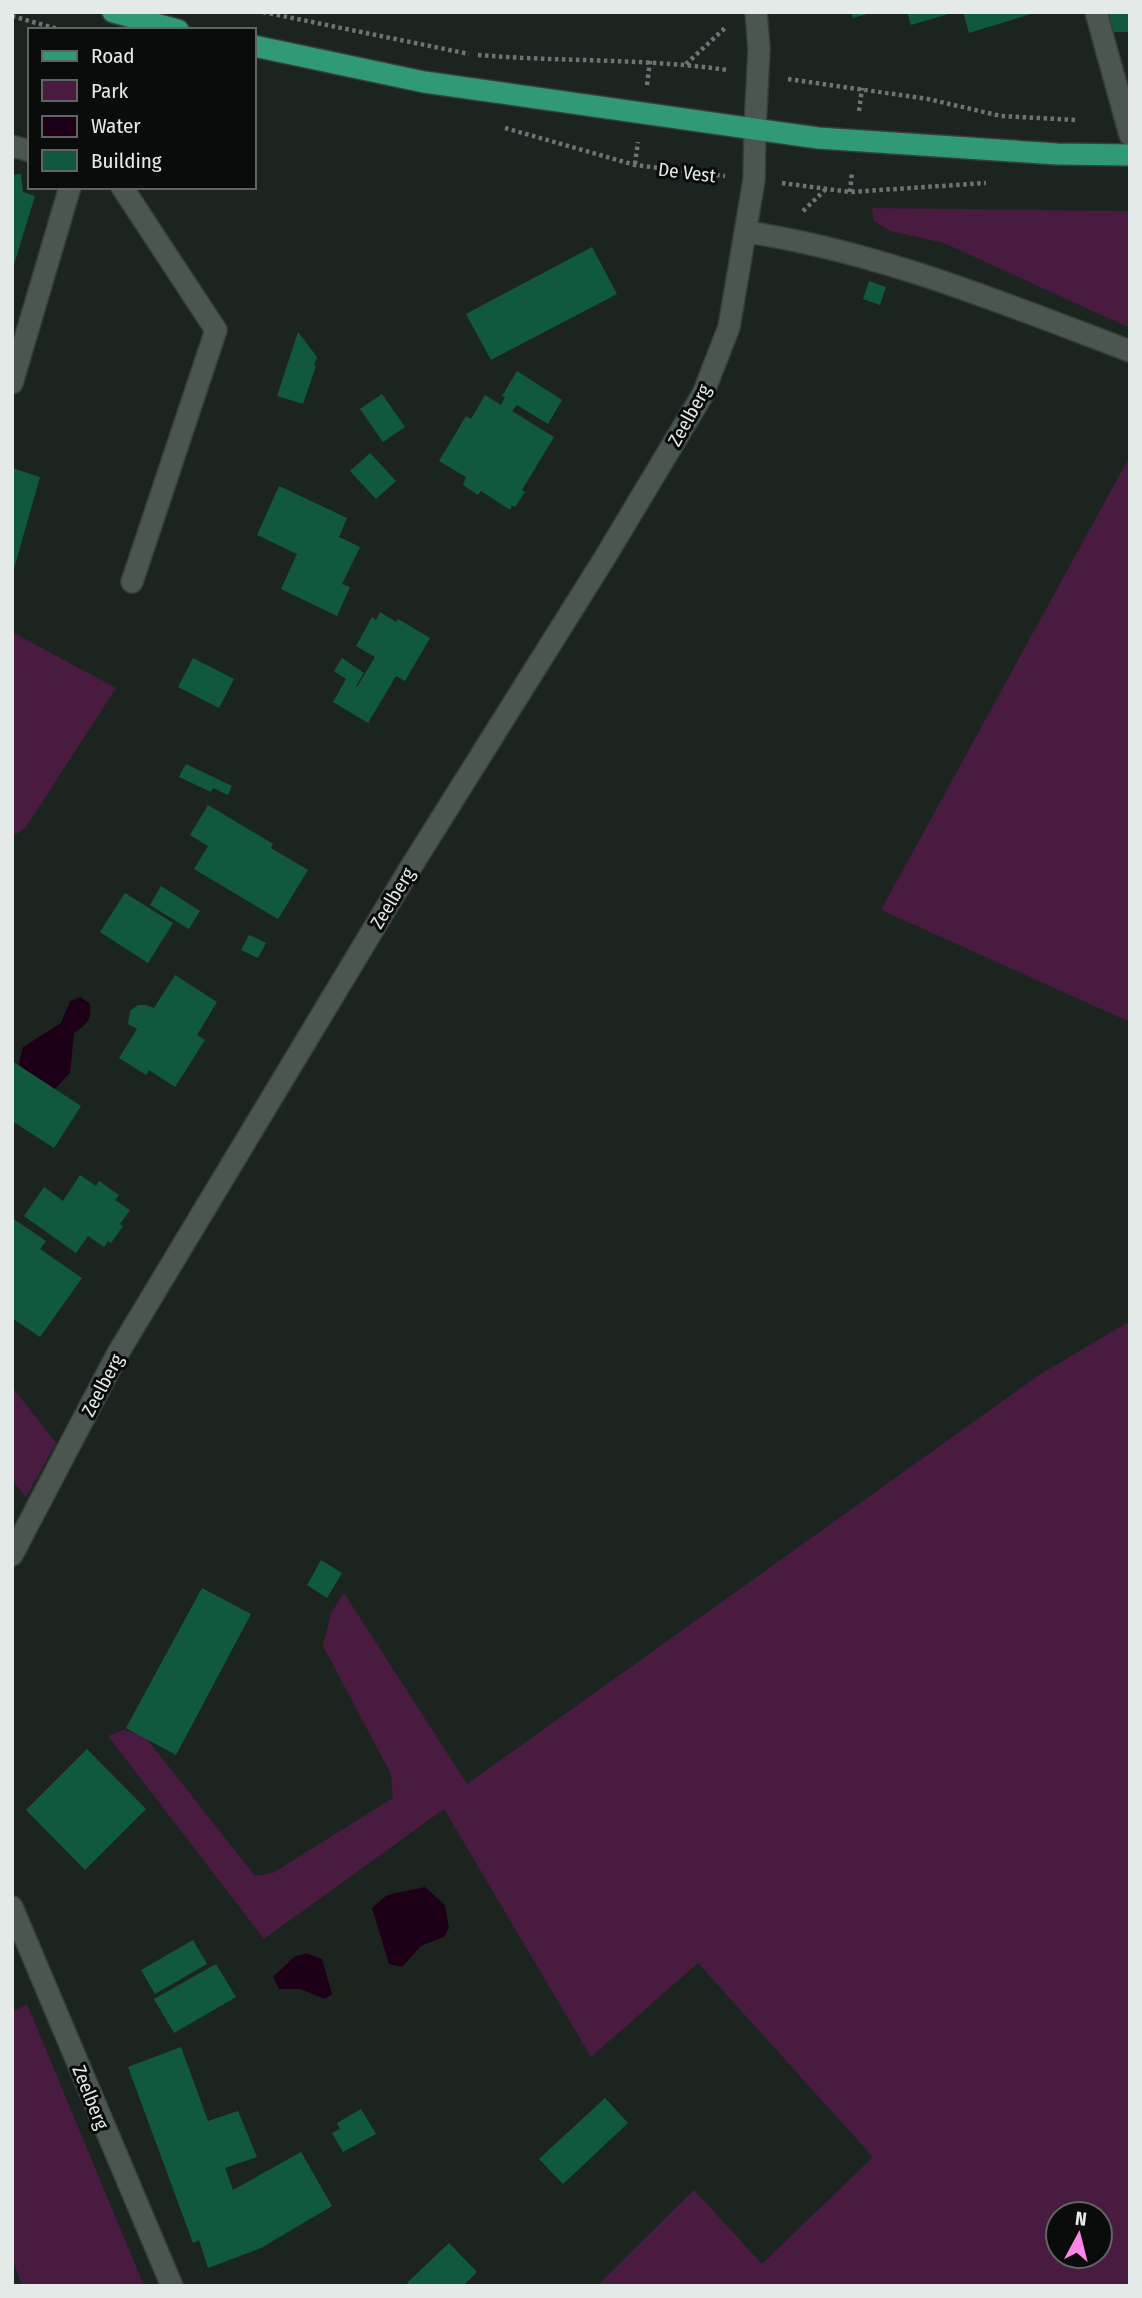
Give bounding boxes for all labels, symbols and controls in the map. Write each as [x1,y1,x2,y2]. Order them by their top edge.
legend [28,28,256,189]
text: Road [91,43,135,69]
text: Park [91,78,129,104]
text: Water [91,113,141,139]
text: Building [91,148,162,174]
street label: De Vest [657,158,718,188]
street label: Zeelberg [663,380,716,450]
street label: Zeelberg [365,864,420,933]
street label: Zeelberg [77,1350,128,1420]
street label: Zeelberg [67,2062,114,2133]
north arrow [1044,2200,1114,2270]
text: N [1074,2207,1088,2231]

